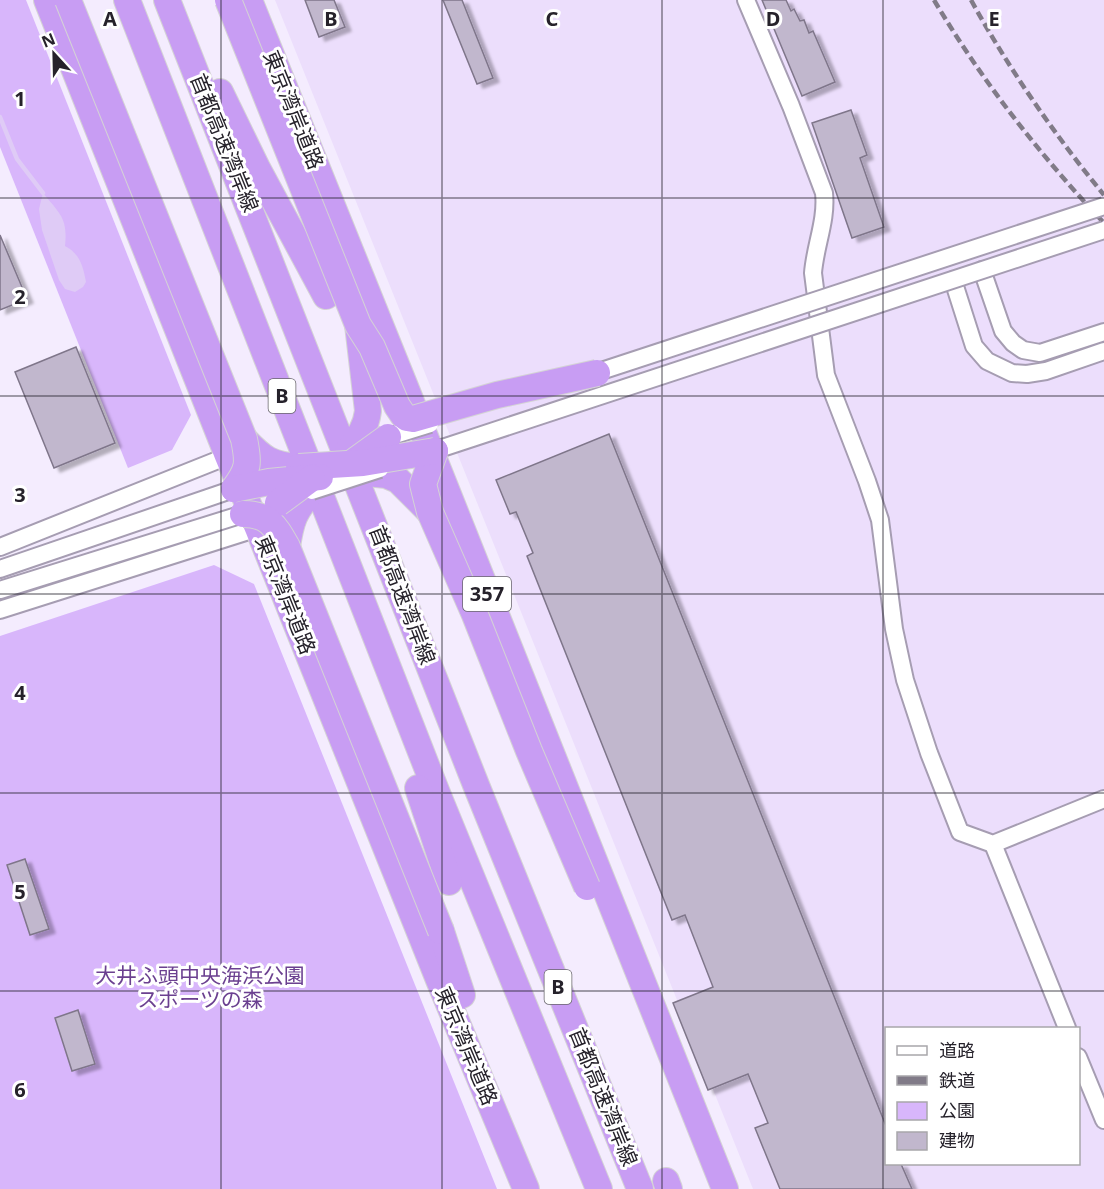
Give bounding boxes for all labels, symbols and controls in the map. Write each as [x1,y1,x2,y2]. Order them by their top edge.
text: A [103,5,117,32]
text: B [324,5,338,32]
text: C [546,5,559,32]
text: D [766,5,780,32]
text: E [988,5,1000,32]
north arrow [24,24,84,84]
text: N [38,27,59,53]
street label: 東京湾岸道路 [257,46,331,173]
street label: 首都高速湾岸線 [184,69,265,216]
text: 1 [14,85,26,112]
text: 2 [14,283,26,310]
road number: B [268,379,296,413]
text: 3 [14,481,26,508]
street label: 首都高速湾岸線 [364,521,442,668]
street label: 東京湾岸道路 [249,531,323,658]
road number: 357 [463,577,511,611]
text: 4 [14,679,26,706]
text: 5 [14,878,26,905]
park label: 大井ふ頭中央海浜公園 スポーツの森 [95,961,305,1013]
road number: B [544,970,572,1004]
street label: 東京湾岸道路 [429,982,504,1109]
street label: 首都高速湾岸線 [563,1023,644,1170]
legend [885,1027,1080,1165]
text: 道路 [939,1038,975,1062]
text: 鉄道 [939,1068,975,1092]
text: 6 [14,1076,26,1103]
text: 公園 [939,1098,975,1122]
text: 建物 [939,1128,975,1152]

